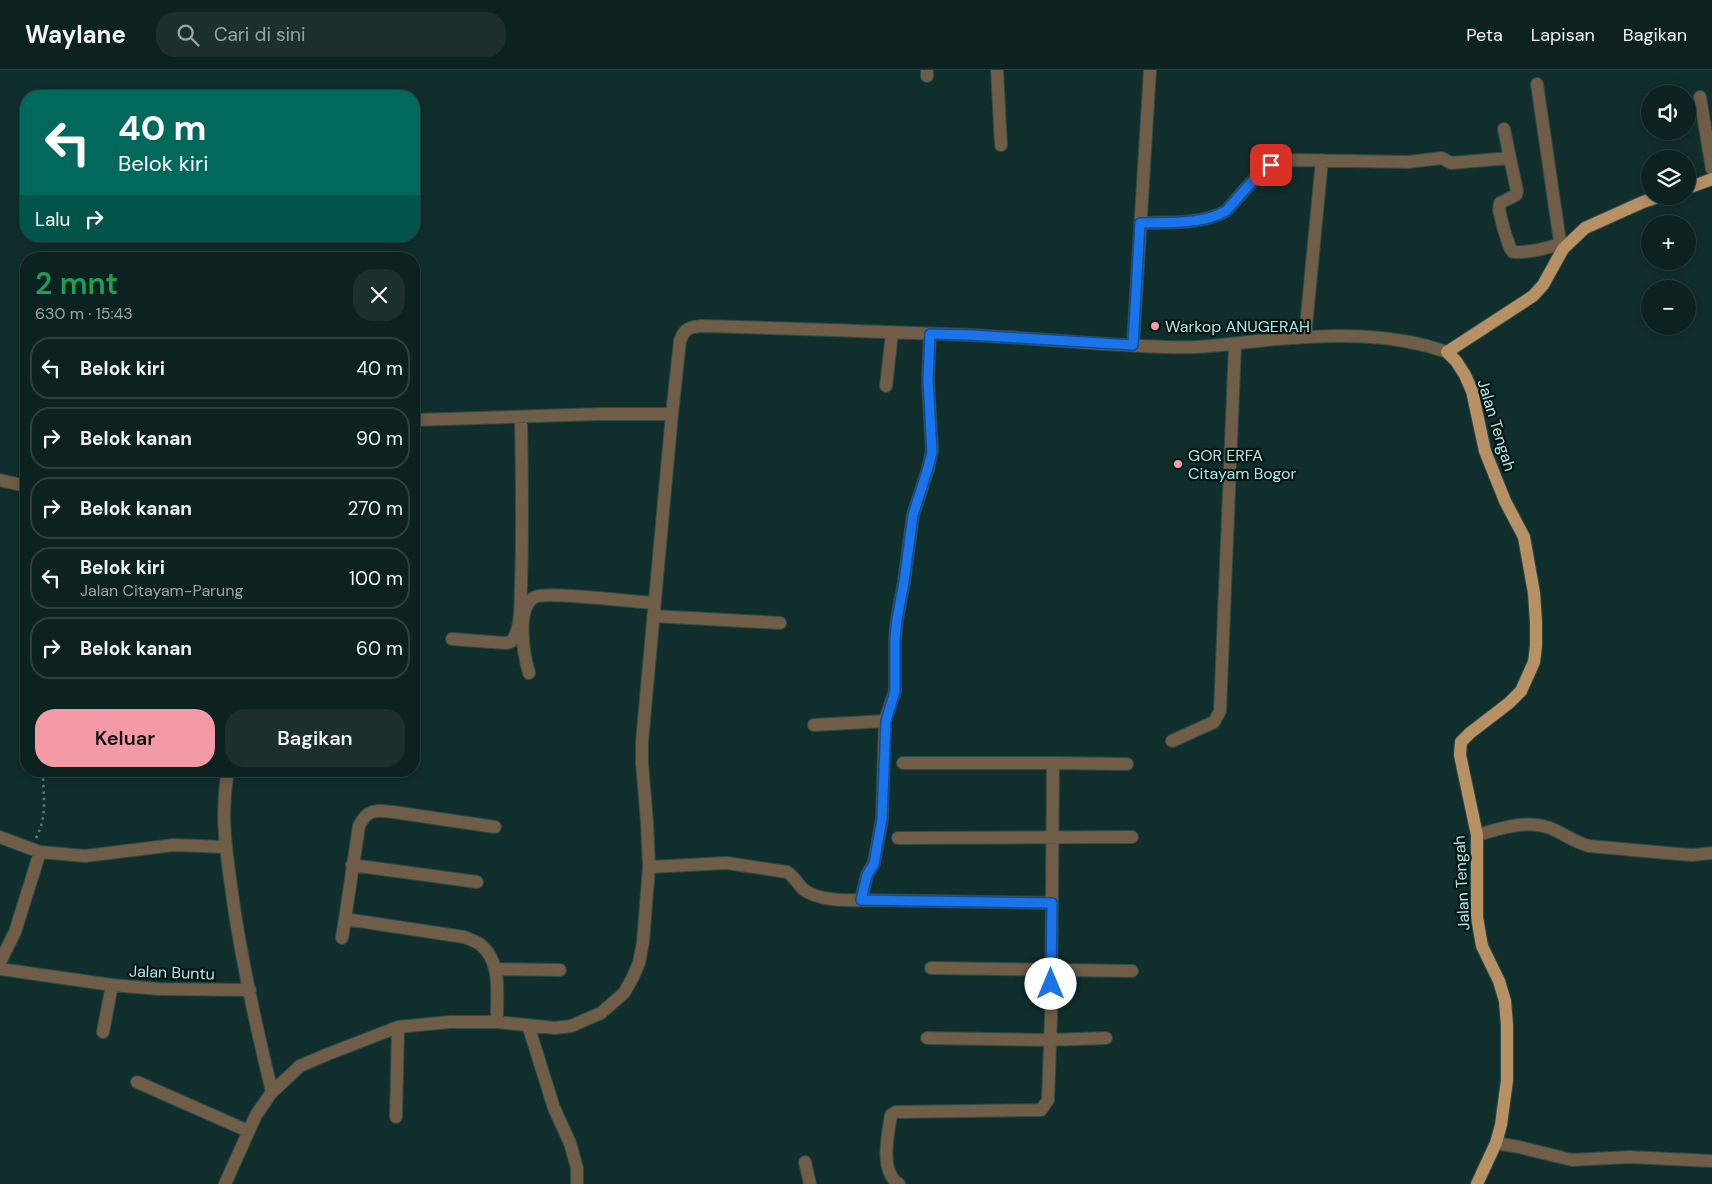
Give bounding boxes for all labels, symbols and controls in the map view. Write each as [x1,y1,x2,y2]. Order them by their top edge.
search box [156,12,506,57]
text: Waylane [25,19,126,50]
icon: search [174,21,202,49]
text: Cari di sini [214,22,306,47]
text: Peta [1466,23,1503,47]
text: Lapisan [1531,23,1595,47]
text: Bagikan [1623,23,1687,47]
map controls [1641,85,1696,335]
button: sound [1641,85,1696,140]
text: 40 m [118,105,207,151]
icon: left [35,110,100,175]
pin [1250,144,1292,186]
text: Belok kiri [118,149,208,178]
button: layers [1641,150,1696,205]
icon: arrive [1257,151,1285,179]
icon: right [80,205,108,233]
text: Lalu [35,207,70,232]
button: + [1641,215,1696,270]
text: 2 mnt [35,264,118,303]
button: close [353,269,405,321]
button: − [1641,280,1696,335]
text: 630 m · 15:43 [35,303,133,324]
place label: Warkop ANUGERAH [1165,316,1310,337]
marker: Warkop ANUGERAH [1149,320,1161,332]
icon: left [37,354,65,382]
text: Belok kiri [80,356,165,381]
text: 40 m [356,356,403,381]
street label: Jalan Tengah [1473,377,1520,474]
icon: right [37,424,65,452]
text: Belok kanan [80,426,192,451]
text: 90 m [356,426,403,451]
place label: GOR ERFA Citayam Bogor [1188,445,1297,484]
marker: GOR ERFA Citayam Bogor [1172,458,1184,470]
icon: right [37,494,65,522]
text: Belok kanan [80,496,192,521]
text: 270 m [348,496,403,521]
text: Belok kiri [80,555,165,580]
icon: left [37,564,65,592]
text: 100 m [349,566,403,591]
text: Jalan Citayam-Parung [80,580,243,601]
icon: right [37,634,65,662]
text: Belok kanan [80,636,192,661]
text: 60 m [356,636,403,661]
button: Keluar [35,709,215,767]
button: Bagikan [225,709,405,767]
street label: Jalan Tengah [1449,835,1474,931]
position arrow [1024,957,1076,1009]
street label: Jalan Buntu [129,961,215,984]

